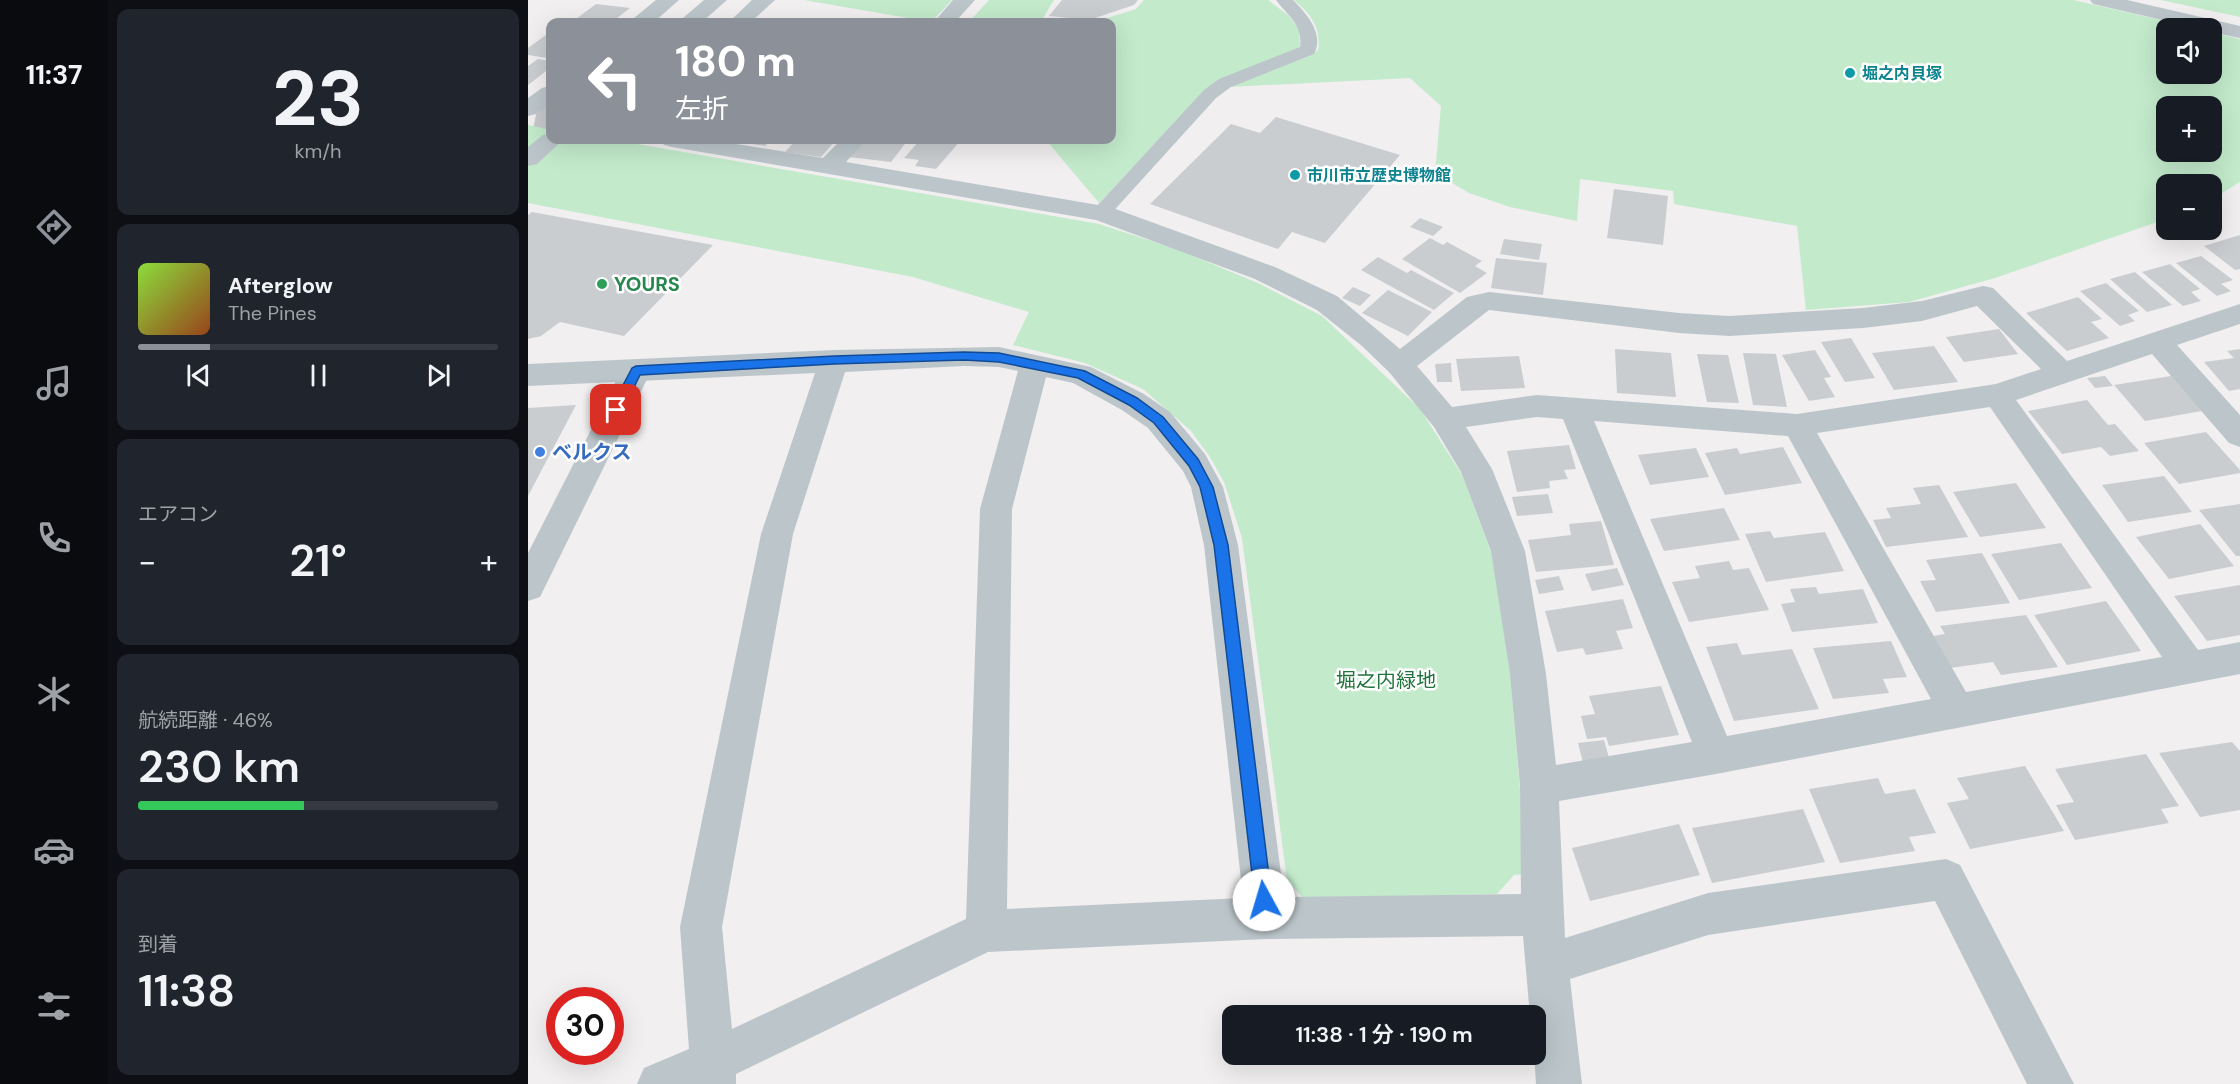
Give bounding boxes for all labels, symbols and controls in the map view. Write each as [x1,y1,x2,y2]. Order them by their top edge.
map controls [2156,18,2222,240]
button: sound [2156,18,2222,84]
text: 180 m [675,34,796,89]
icon: left [576,42,654,120]
text: 23 [272,48,364,149]
text: 11:37 [25,57,83,92]
place label: 堀之内貝塚 [1862,63,1942,84]
marker: 堀之内貝塚 [1843,66,1857,80]
text: 左折 [675,91,729,126]
button: + [2156,96,2222,162]
text: km/h [294,138,342,164]
place label: 市川市立歴史博物館 [1307,165,1451,186]
marker: 市川市立歴史博物館 [1288,168,1302,182]
button: − [2156,174,2222,240]
icon: directions [33,206,75,248]
text: Afterglow [228,271,333,300]
place label: YOURS [614,271,680,297]
marker: YOURS [595,277,609,291]
text: The Pines [228,300,317,326]
icon: previous [182,359,215,392]
icon: pause [302,359,335,392]
icon: next [422,359,455,392]
icon: music [33,362,75,404]
pin [590,384,641,435]
icon: arrive [599,393,632,426]
place label: ベルクス [552,439,631,465]
marker: ベルクス [533,445,547,459]
text: エアコン [138,501,218,527]
icon: phone [33,517,75,559]
text: 21° [289,531,347,590]
text: − [138,540,156,583]
text: + [480,540,498,583]
park label: 堀之内緑地 [1336,667,1436,693]
icon: climate [33,673,75,715]
text: 航続距離 · 46% [138,707,273,733]
text: 230 km [138,737,300,796]
icon: car [33,829,75,871]
position arrow [1232,868,1296,932]
text: 到着 [138,931,178,957]
text: 11:38 [138,961,235,1020]
icon: filters [33,985,75,1027]
speed limit sign: 30 [546,987,624,1065]
text: 11:38 · 1 分 · 190 m [1295,1020,1473,1049]

